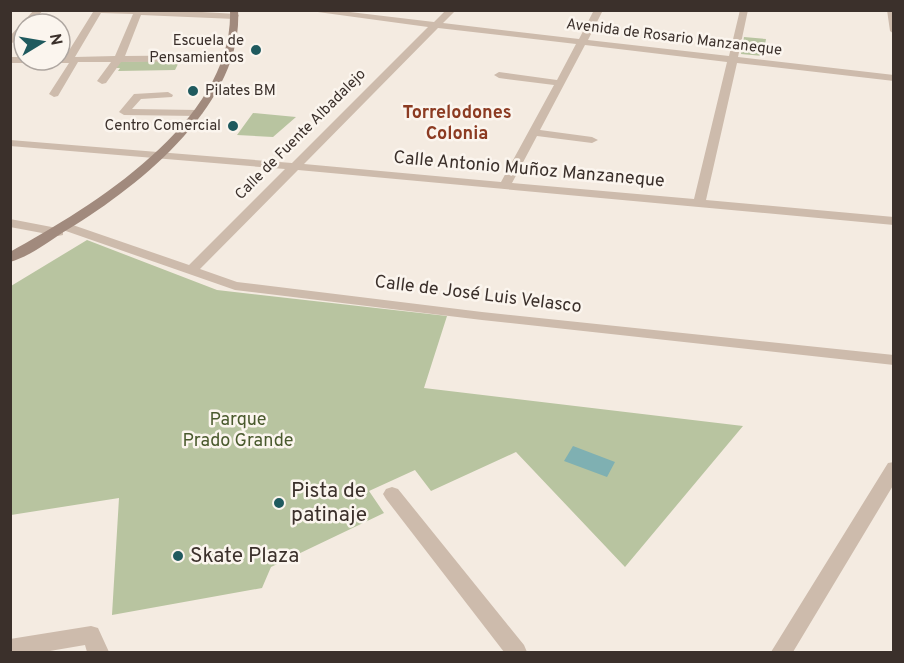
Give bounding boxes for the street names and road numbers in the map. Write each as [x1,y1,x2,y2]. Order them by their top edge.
street label: Avenida de Rosario Manzaneque [565,15,783,61]
street label: Calle de Fuente Albadalejo [231,65,371,205]
street label: Calle Antonio Muñoz Manzaneque [392,147,666,193]
street label: Calle de José Luis Velasco [373,271,583,319]

